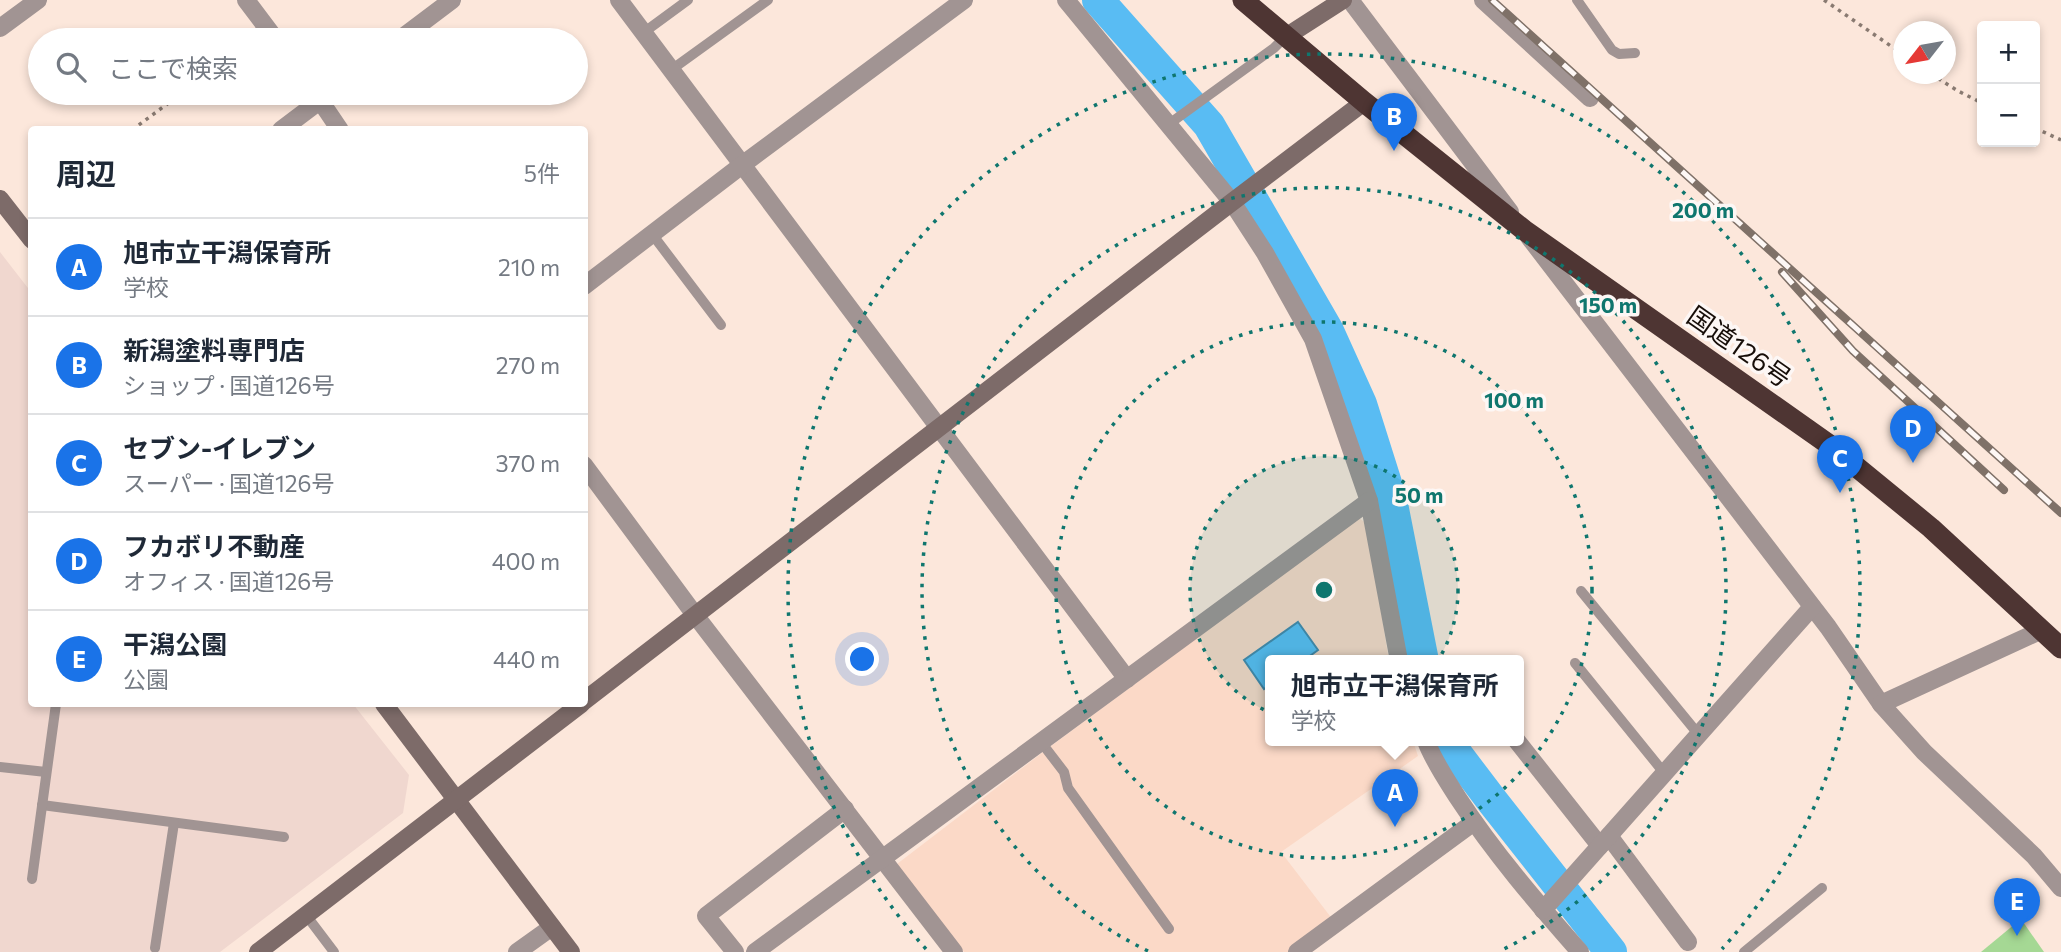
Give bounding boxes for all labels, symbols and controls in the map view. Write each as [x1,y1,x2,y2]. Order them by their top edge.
north arrow [1893,21,1956,84]
map controls [1977,21,2040,147]
button: + [1977,21,2040,84]
search box [28,28,588,105]
icon: search [52,48,90,86]
text: ここで検索 [108,52,238,83]
button: − [1977,84,2040,147]
pin: B [1371,93,1417,151]
text: 周辺 [56,154,116,191]
text: 5件 [524,159,560,187]
text: 200 m [1672,197,1734,222]
text: 旭市立干潟保育所 [123,236,331,267]
text: A [71,253,87,281]
text: 210 m [498,253,560,281]
text: 学校 [123,273,169,301]
text: 150 m [1579,292,1637,317]
street label: 国道126号 [1682,299,1798,393]
text: 新潟塗料専門店 [123,334,305,365]
text: B [71,351,87,379]
text: 270 m [496,351,560,379]
text: ショップ · 国道126号 [123,371,335,399]
text: 100 m [1484,387,1544,412]
pin: D [1890,405,1936,463]
text: セブン-イレブン [123,432,316,463]
pin: C [1817,435,1863,493]
text: C [71,449,87,477]
text: 370 m [495,449,560,477]
text: スーパー · 国道126号 [123,469,335,497]
text: 50 m [1395,482,1443,507]
text: フカボリ不動産 [123,530,305,561]
text: D [71,547,87,575]
text: 400 m [492,547,560,575]
text: オフィス · 国道126号 [123,567,334,595]
centre of rings [1312,578,1336,602]
text: 干潟公園 [123,628,227,659]
your location [845,642,879,676]
text: E [72,645,86,673]
text: 440 m [493,645,560,673]
popup [1265,655,1524,746]
text: 公園 [123,665,169,693]
text: 旭市立干潟保育所 [1290,669,1499,700]
text: 学校 [1290,706,1336,734]
pin: A [1372,769,1418,827]
pin: E [1994,878,2040,936]

